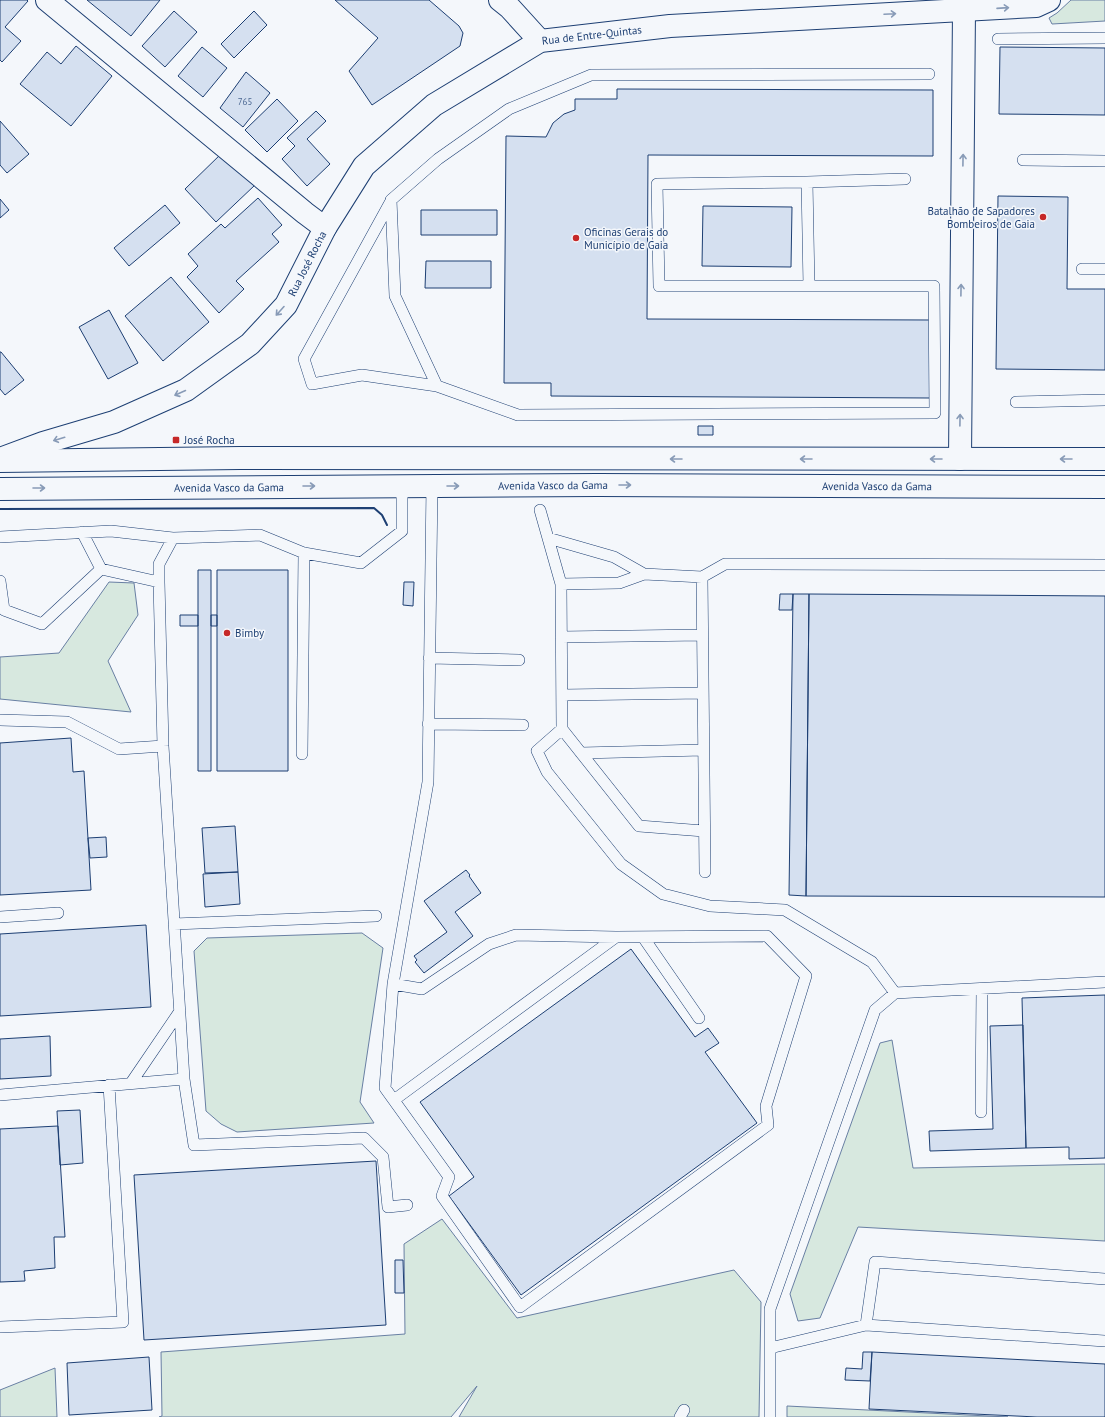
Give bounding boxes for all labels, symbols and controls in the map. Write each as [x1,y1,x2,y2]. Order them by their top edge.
one-way arrow [996,4,1009,11]
one-way arrow [883,11,896,18]
street label: Rua de Entre-Quintas [541,22,643,48]
house number: 765 [238,96,252,107]
one-way arrow [959,154,967,167]
place label: Batalhão de Sapadores Bombeiros de Gaia [927,204,1035,231]
marker: Batalhão de Sapadores Bombeiros de Gaia [1038,212,1048,222]
place label: Oficinas Gerais do Município de Gaia [584,225,668,252]
street label: Rua José Rocha [285,229,329,299]
marker: Oficinas Gerais do Município de Gaia [571,233,581,243]
one-way arrow [957,284,965,297]
one-way arrow [275,306,285,316]
one-way arrow [174,389,186,397]
one-way arrow [956,414,964,427]
place label: José Rocha [183,433,235,447]
marker: José Rocha [171,435,181,445]
one-way arrow [52,436,65,443]
one-way arrow [670,455,683,463]
one-way arrow [800,455,813,463]
one-way arrow [930,455,943,463]
one-way arrow [1060,455,1073,463]
street label: Avenida Vasco da Gama [498,478,608,493]
street label: Avenida Vasco da Gama [822,479,932,493]
street label: Avenida Vasco da Gama [174,480,284,495]
one-way arrow [618,481,631,489]
one-way arrow [302,482,315,490]
one-way arrow [446,482,459,490]
one-way arrow [32,484,45,492]
place label: Bimby [235,626,265,640]
marker: Bimby [222,628,232,638]

